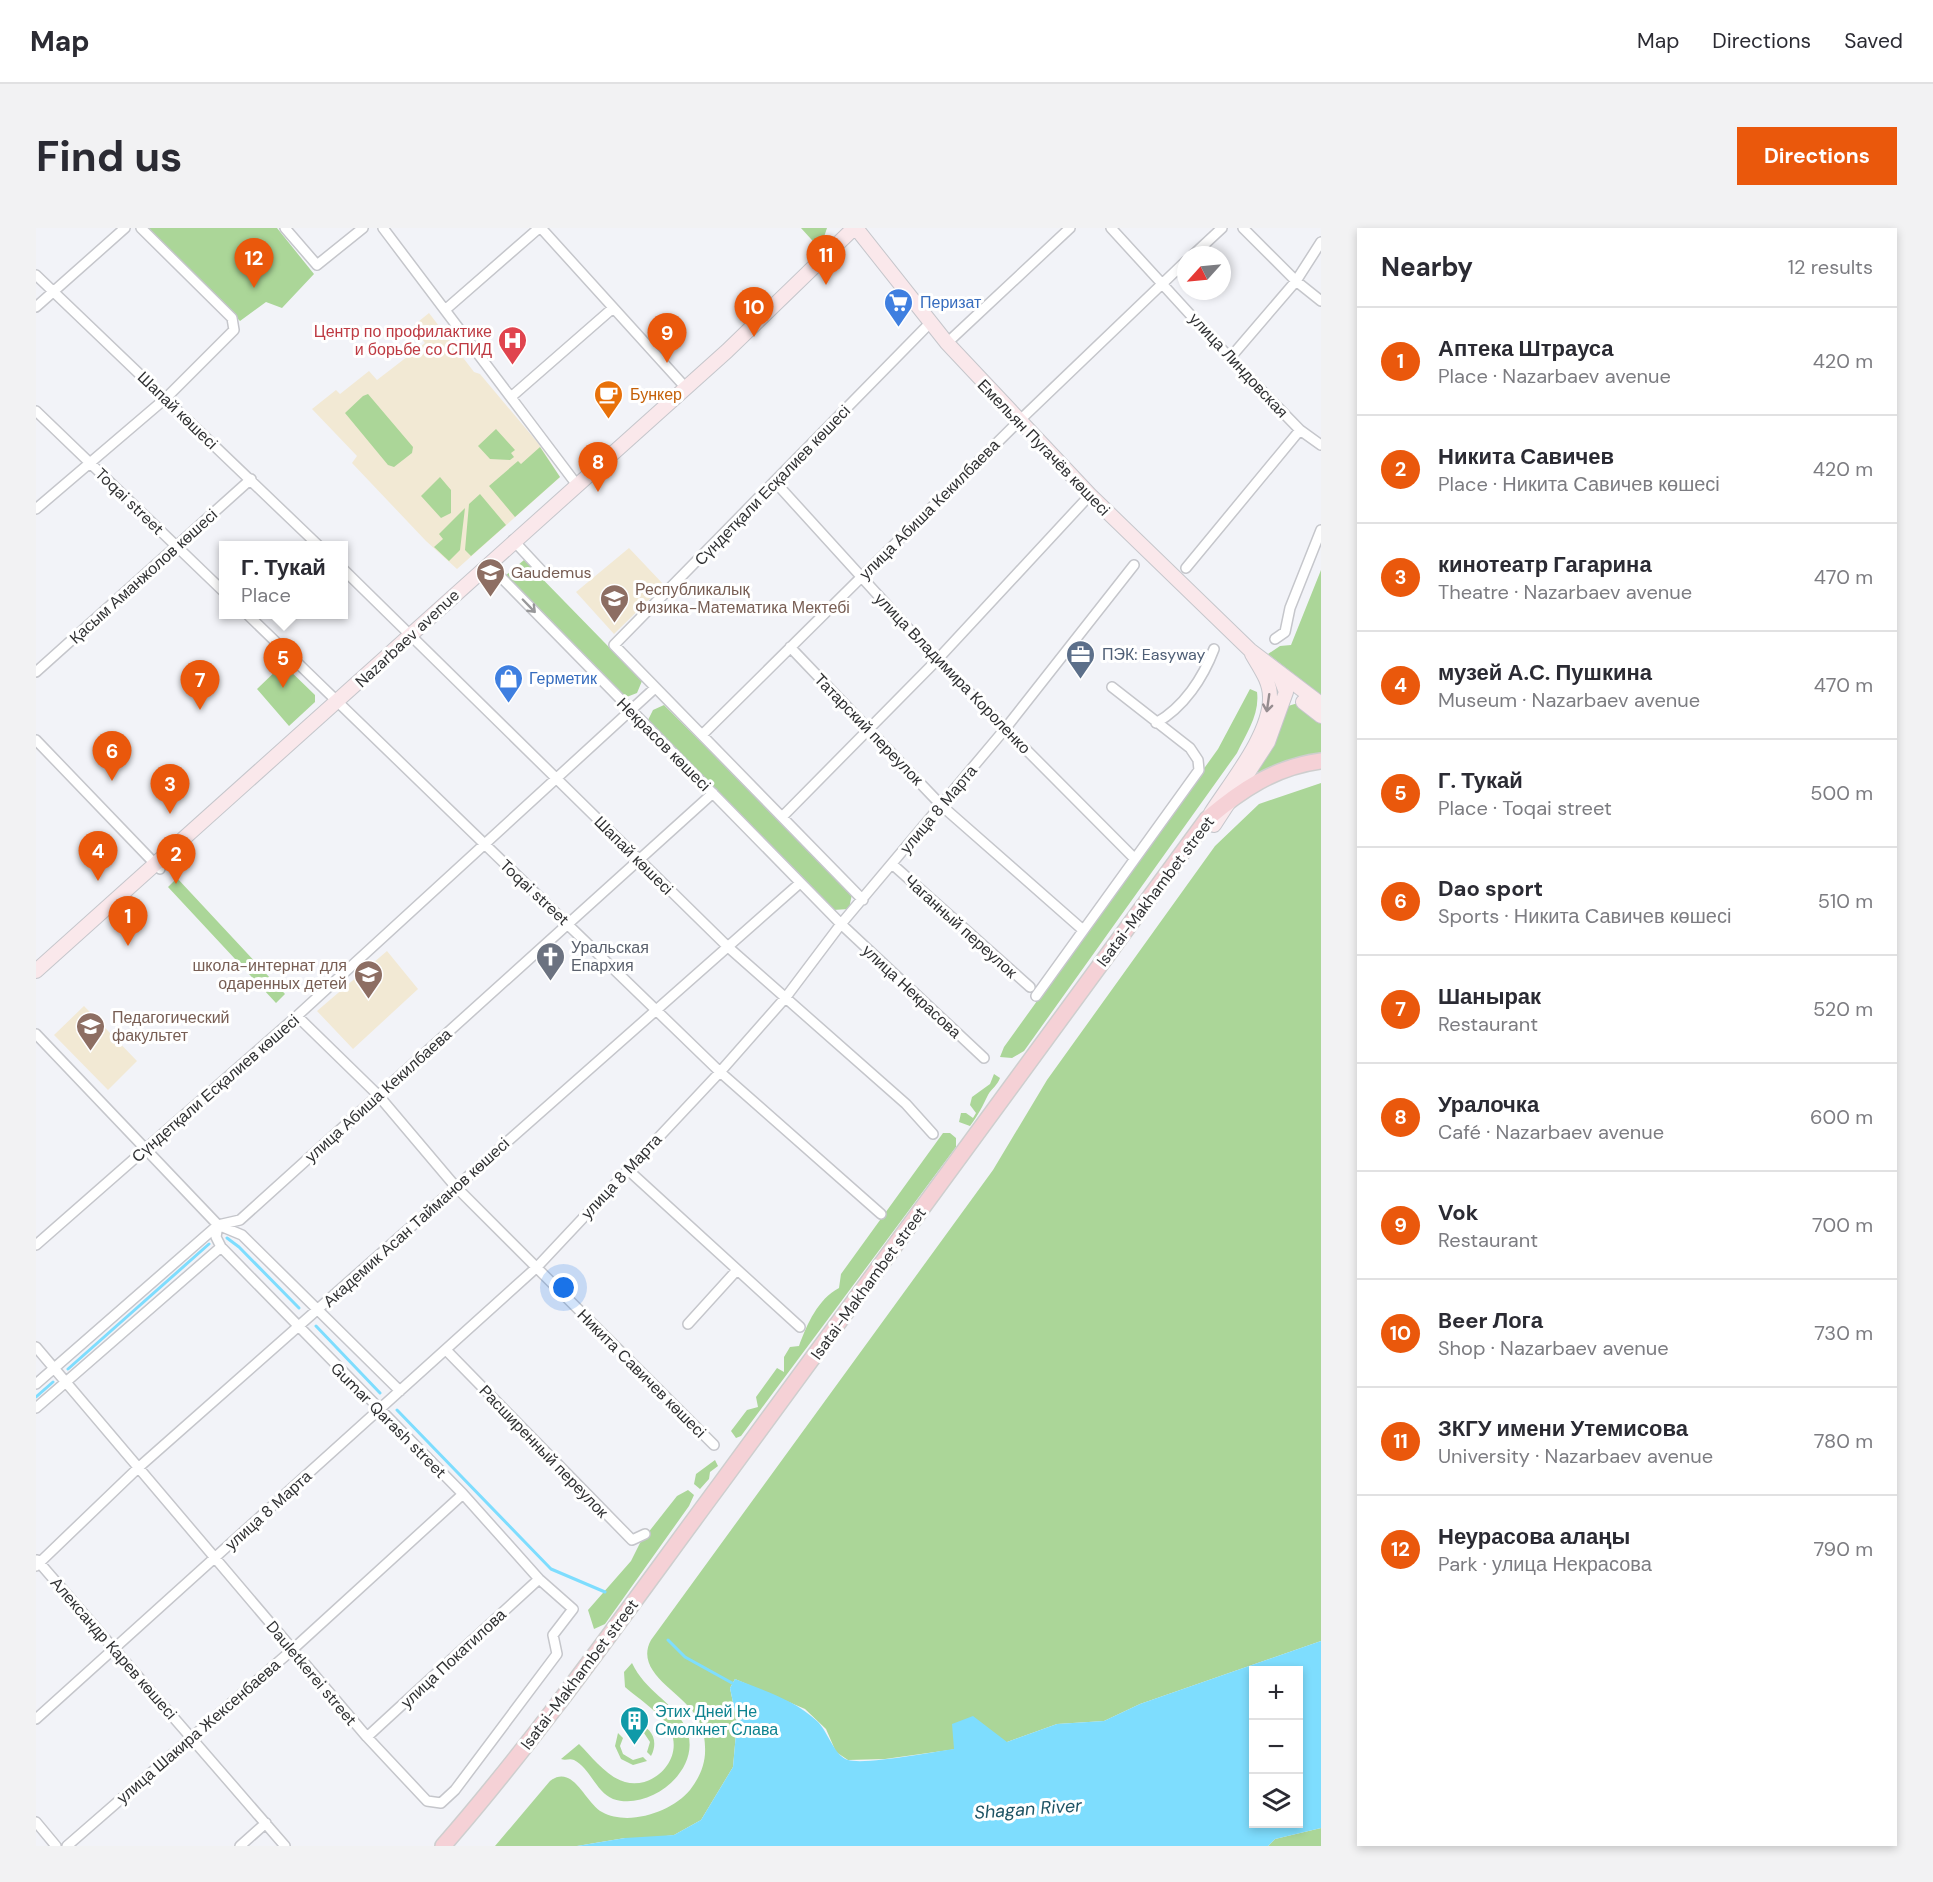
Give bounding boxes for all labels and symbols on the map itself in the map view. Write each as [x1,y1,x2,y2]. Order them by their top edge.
pin: 11 [806,236,846,285]
pin: 12 [234,238,274,288]
north arrow [1177,246,1231,300]
supermarket icon: Перизат [883,286,915,328]
pin: 10 [734,288,774,337]
place label: Перизат [920,292,982,313]
street label: улица Линдовская [1185,308,1293,422]
pin: 9 [648,314,686,363]
place label: Центр по профилактике и борьбе со СПИД [314,321,492,360]
hospital icon: Центр по профилактике и борьбе со СПИД [497,324,529,366]
street label: Шапай көшесі [133,367,222,454]
street label: Емельян Пугачёв көшесі [973,375,1114,520]
cafe icon: Бункер [593,378,625,420]
place label: Бункер [630,384,682,405]
street label: Сүндетқали Есқалиев көшесі [690,401,855,570]
street label: улица Абиша Кекилбаева [855,435,1004,584]
pin: 8 [578,442,618,492]
street label: Toqai street [91,463,168,539]
street label: Қасым Аманжолов көшесі [65,504,222,648]
school or university icon: Gaudemus [474,556,506,598]
place label: Gaudemus [511,562,592,583]
place label: Республикалық Физика-Математика Мектебі [635,579,850,618]
school or university icon: Республикалық Физика-Математика Мектебі [598,582,630,624]
street label: Nazarbaev avenue [351,585,464,692]
street label: улица Владимира Короленко [870,588,1035,758]
one-way arrow [522,598,536,613]
pin: 5 [264,638,302,688]
office icon: ПЭК: Easyway [1065,638,1097,680]
place label: ПЭК: Easyway [1102,644,1206,665]
pin: 7 [180,660,220,710]
shop icon: Герметик [492,662,524,704]
place label: Герметик [529,668,598,689]
street label: Татарский переулок [810,669,928,791]
street label: Некрасов көшесі [612,693,715,796]
one-way arrow [1263,693,1274,713]
pin: 6 [92,732,132,781]
street label: улица 8 Марта [895,761,982,858]
pin: 3 [150,764,190,814]
street label: Шапай көшесі [590,811,678,899]
street label: Isatai-Makhambet street [1092,812,1219,971]
pin: 4 [78,832,118,881]
pin: 2 [156,834,196,884]
street label: Toqai street [495,855,574,930]
street label: Чаганный переулок [900,870,1022,983]
pin: 1 [108,896,148,946]
place label: Уральская Епархия [571,937,649,976]
church icon: Уральская Епархия [534,940,566,982]
street label: улица Некрасова [858,940,966,1043]
place label: школа-интернат для одаренных детей [193,955,347,994]
school or university icon: школа-интернат для одаренных детей [352,958,384,1000]
place label: Педагогический факультет [112,1007,230,1046]
school or university icon: Педагогический факультет [75,1010,107,1052]
street label: Сүндетқали Есқалиев көшесі [127,1010,303,1167]
street label: улица Абиша Кекилбаева [301,1024,456,1167]
street label: улица 8 Марта [576,1129,666,1223]
street label: Академик Асан Тайманов көшесі [319,1133,514,1312]
street label: Isatai-Makhambet street [806,1203,931,1364]
your location [549,1273,578,1302]
street label: Никита Савичев көшесі [573,1304,711,1442]
street label: Gumar Qarash street [326,1358,451,1483]
street label: Расширенный переулок [475,1380,613,1523]
street label: улица 8 Марта [221,1466,316,1555]
street label: Александр Карев көшесі [46,1573,181,1724]
street label: Isatai-Makhambet street [516,1595,643,1754]
street label: улица Покатилова [396,1604,510,1713]
street label: Dauletkerei street [262,1617,362,1730]
street label: улица Шакира Жексенбаева [112,1655,285,1808]
place label: Этих Дней Не Смолкнет Слава [655,1701,778,1740]
building icon: Этих Дней Не Смолкнет Слава [618,1704,650,1746]
water label: Shagan River [974,1793,1084,1825]

